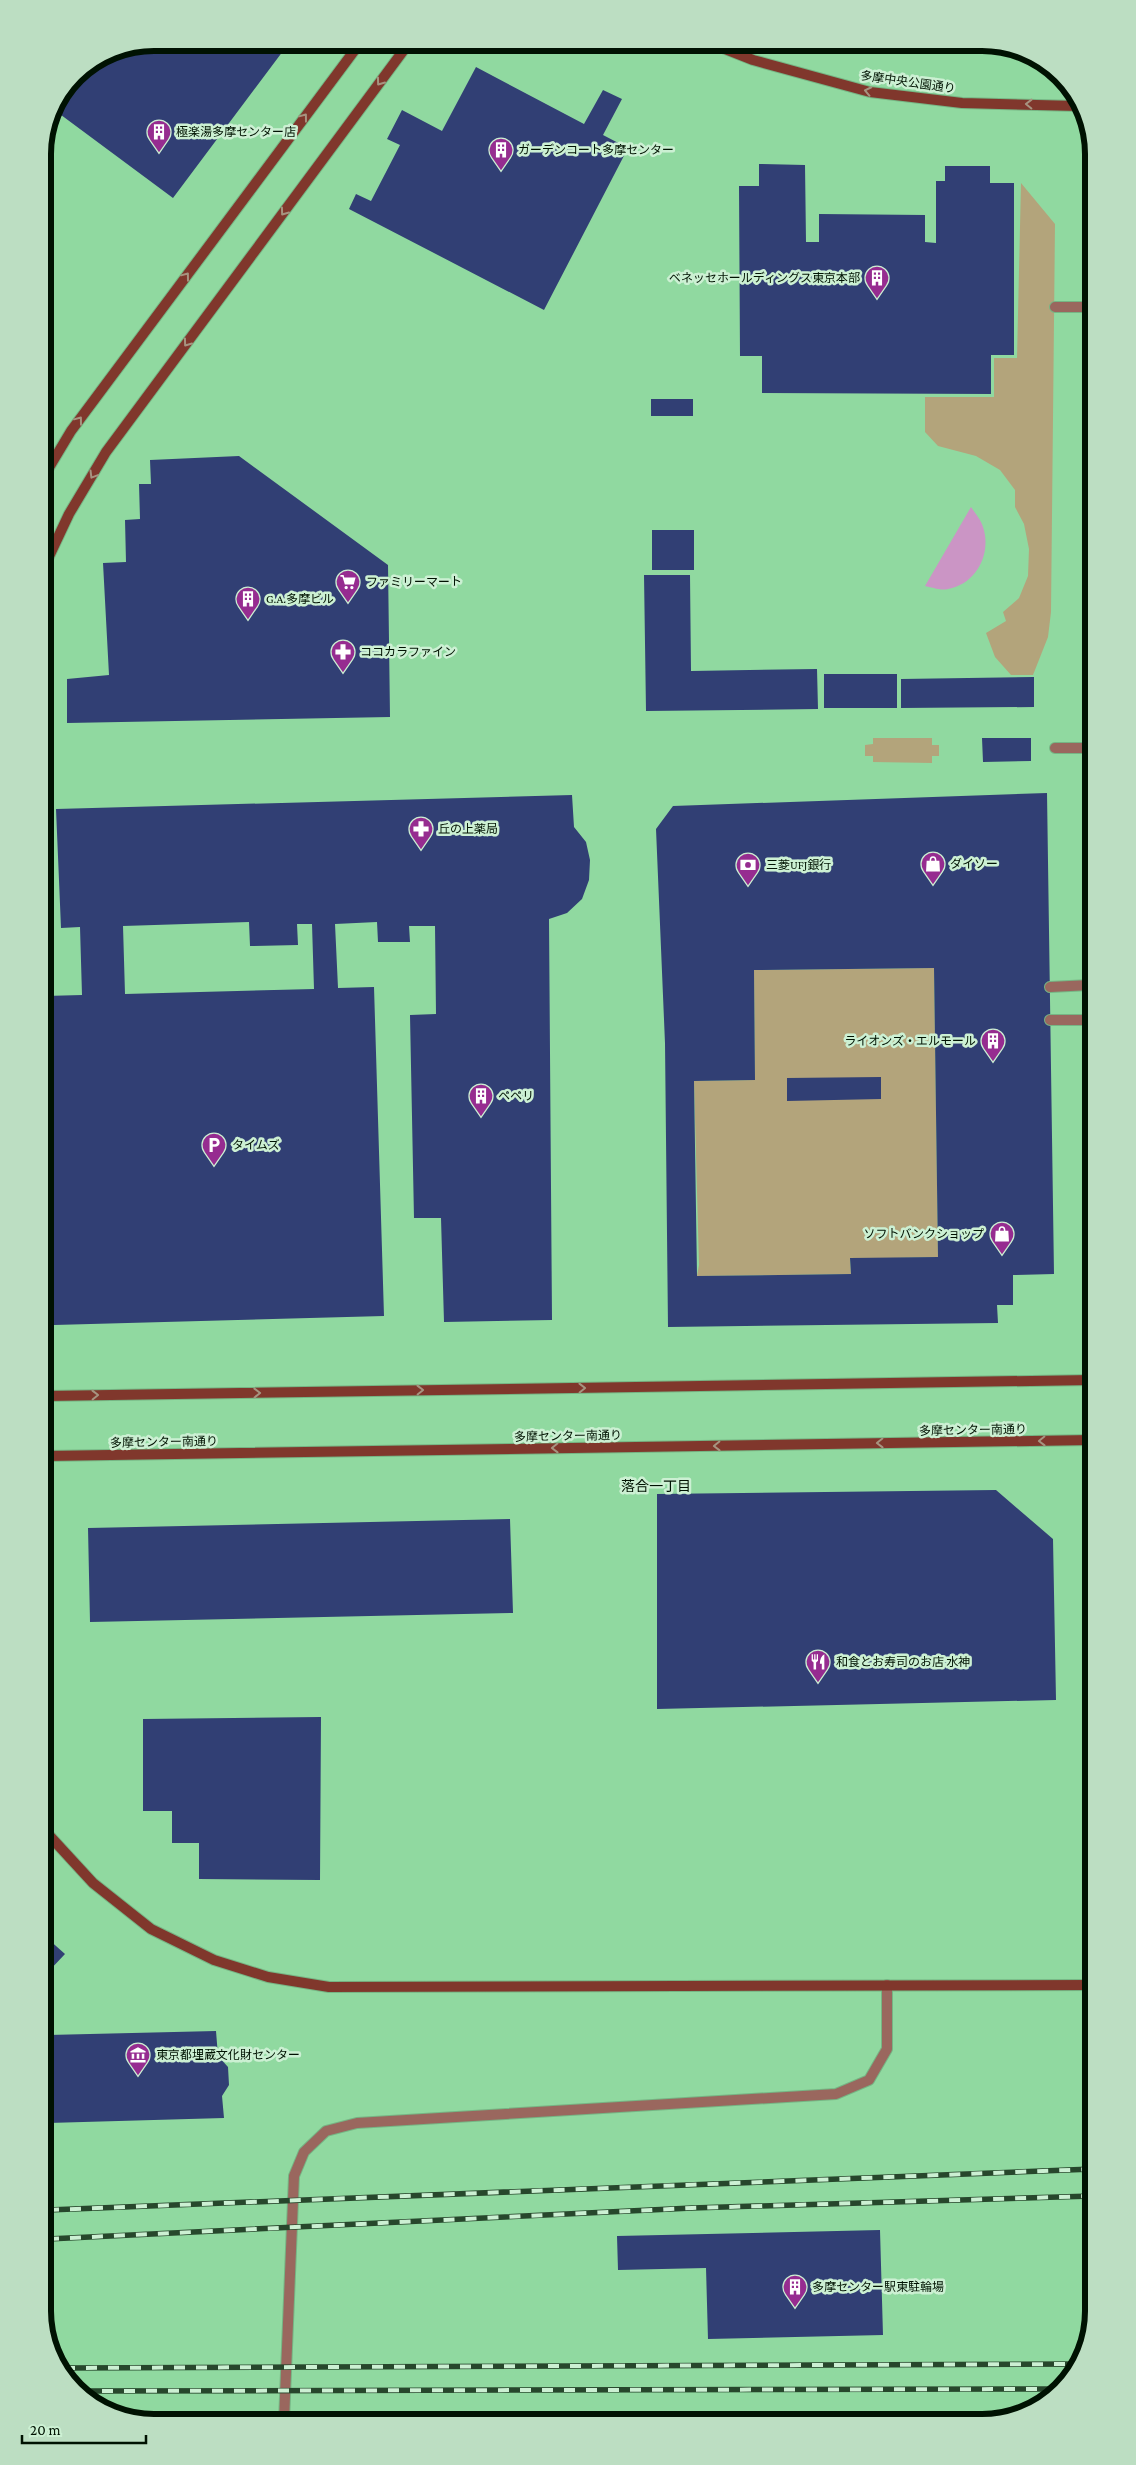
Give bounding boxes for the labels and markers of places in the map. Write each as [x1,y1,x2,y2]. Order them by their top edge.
building icon: 極楽湯多摩センター店 [146,119,172,153]
place label: 極楽湯多摩センター店 [176,125,296,139]
building icon: ガーデンコート多摩センター [488,137,514,171]
place label: ガーデンコート多摩センター [518,143,674,157]
building icon: ベネッセホールディングス東京本部 [864,265,890,299]
place label: ベネッセホールディングス東京本部 [669,271,860,285]
supermarket icon: ファミリーマート [335,569,361,603]
place label: ファミリーマート [366,575,462,589]
building icon: G.A.多摩ビル [235,586,261,620]
place label: G.A.多摩ビル [266,592,334,606]
pharmacy icon: ココカラファイン [330,639,356,673]
place label: ココカラファイン [360,645,456,659]
pharmacy icon: 丘の上薬局 [408,816,434,850]
place label: 丘の上薬局 [438,822,498,836]
shop icon: ダイソー [920,851,946,885]
bank icon: 三菱UFJ銀行 [735,852,761,886]
place label: ダイソー [950,857,998,871]
place label: 三菱UFJ銀行 [766,858,831,872]
building icon: ライオンズ・エルモール [980,1028,1006,1062]
place label: ライオンズ・エルモール [844,1034,976,1048]
building icon: ペペリ [468,1083,494,1117]
place label: ペペリ [498,1089,534,1103]
parking icon: タイムズ [201,1132,227,1166]
place label: タイムズ [232,1138,280,1152]
shop icon: ソフトバンクショップ [989,1221,1015,1255]
place label: ソフトバンクショップ [863,1227,984,1241]
restaurant icon: 和食とお寿司のお店 水神 [805,1649,831,1683]
place label: 和食とお寿司のお店 水神 [836,1655,970,1669]
museum icon: 東京都埋蔵文化財センター [125,2042,151,2076]
place label: 東京都埋蔵文化財センター [156,2048,300,2062]
building icon: 多摩センター駅東駐輪場 [782,2274,808,2308]
place label: 多摩センター駅東駐輪場 [812,2280,944,2294]

